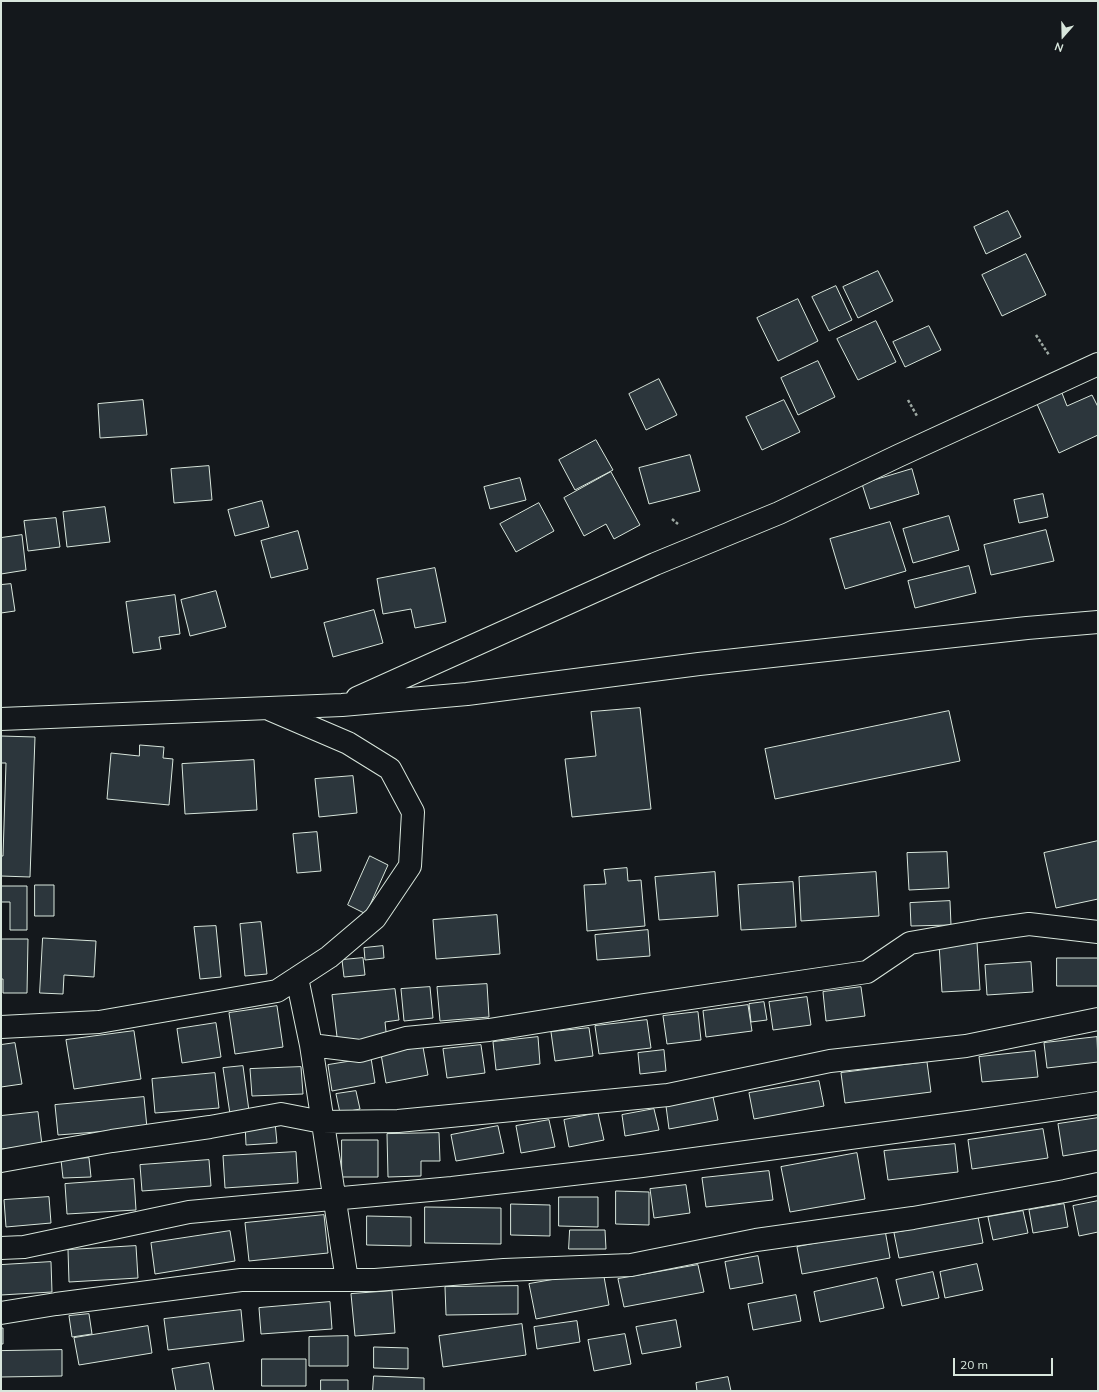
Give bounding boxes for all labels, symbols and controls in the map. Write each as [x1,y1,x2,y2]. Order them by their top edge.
north arrow [1043,16,1083,56]
text: N [1053,39,1065,55]
scale bar [955,1350,1055,1376]
text: 20 m [960,1357,988,1372]

